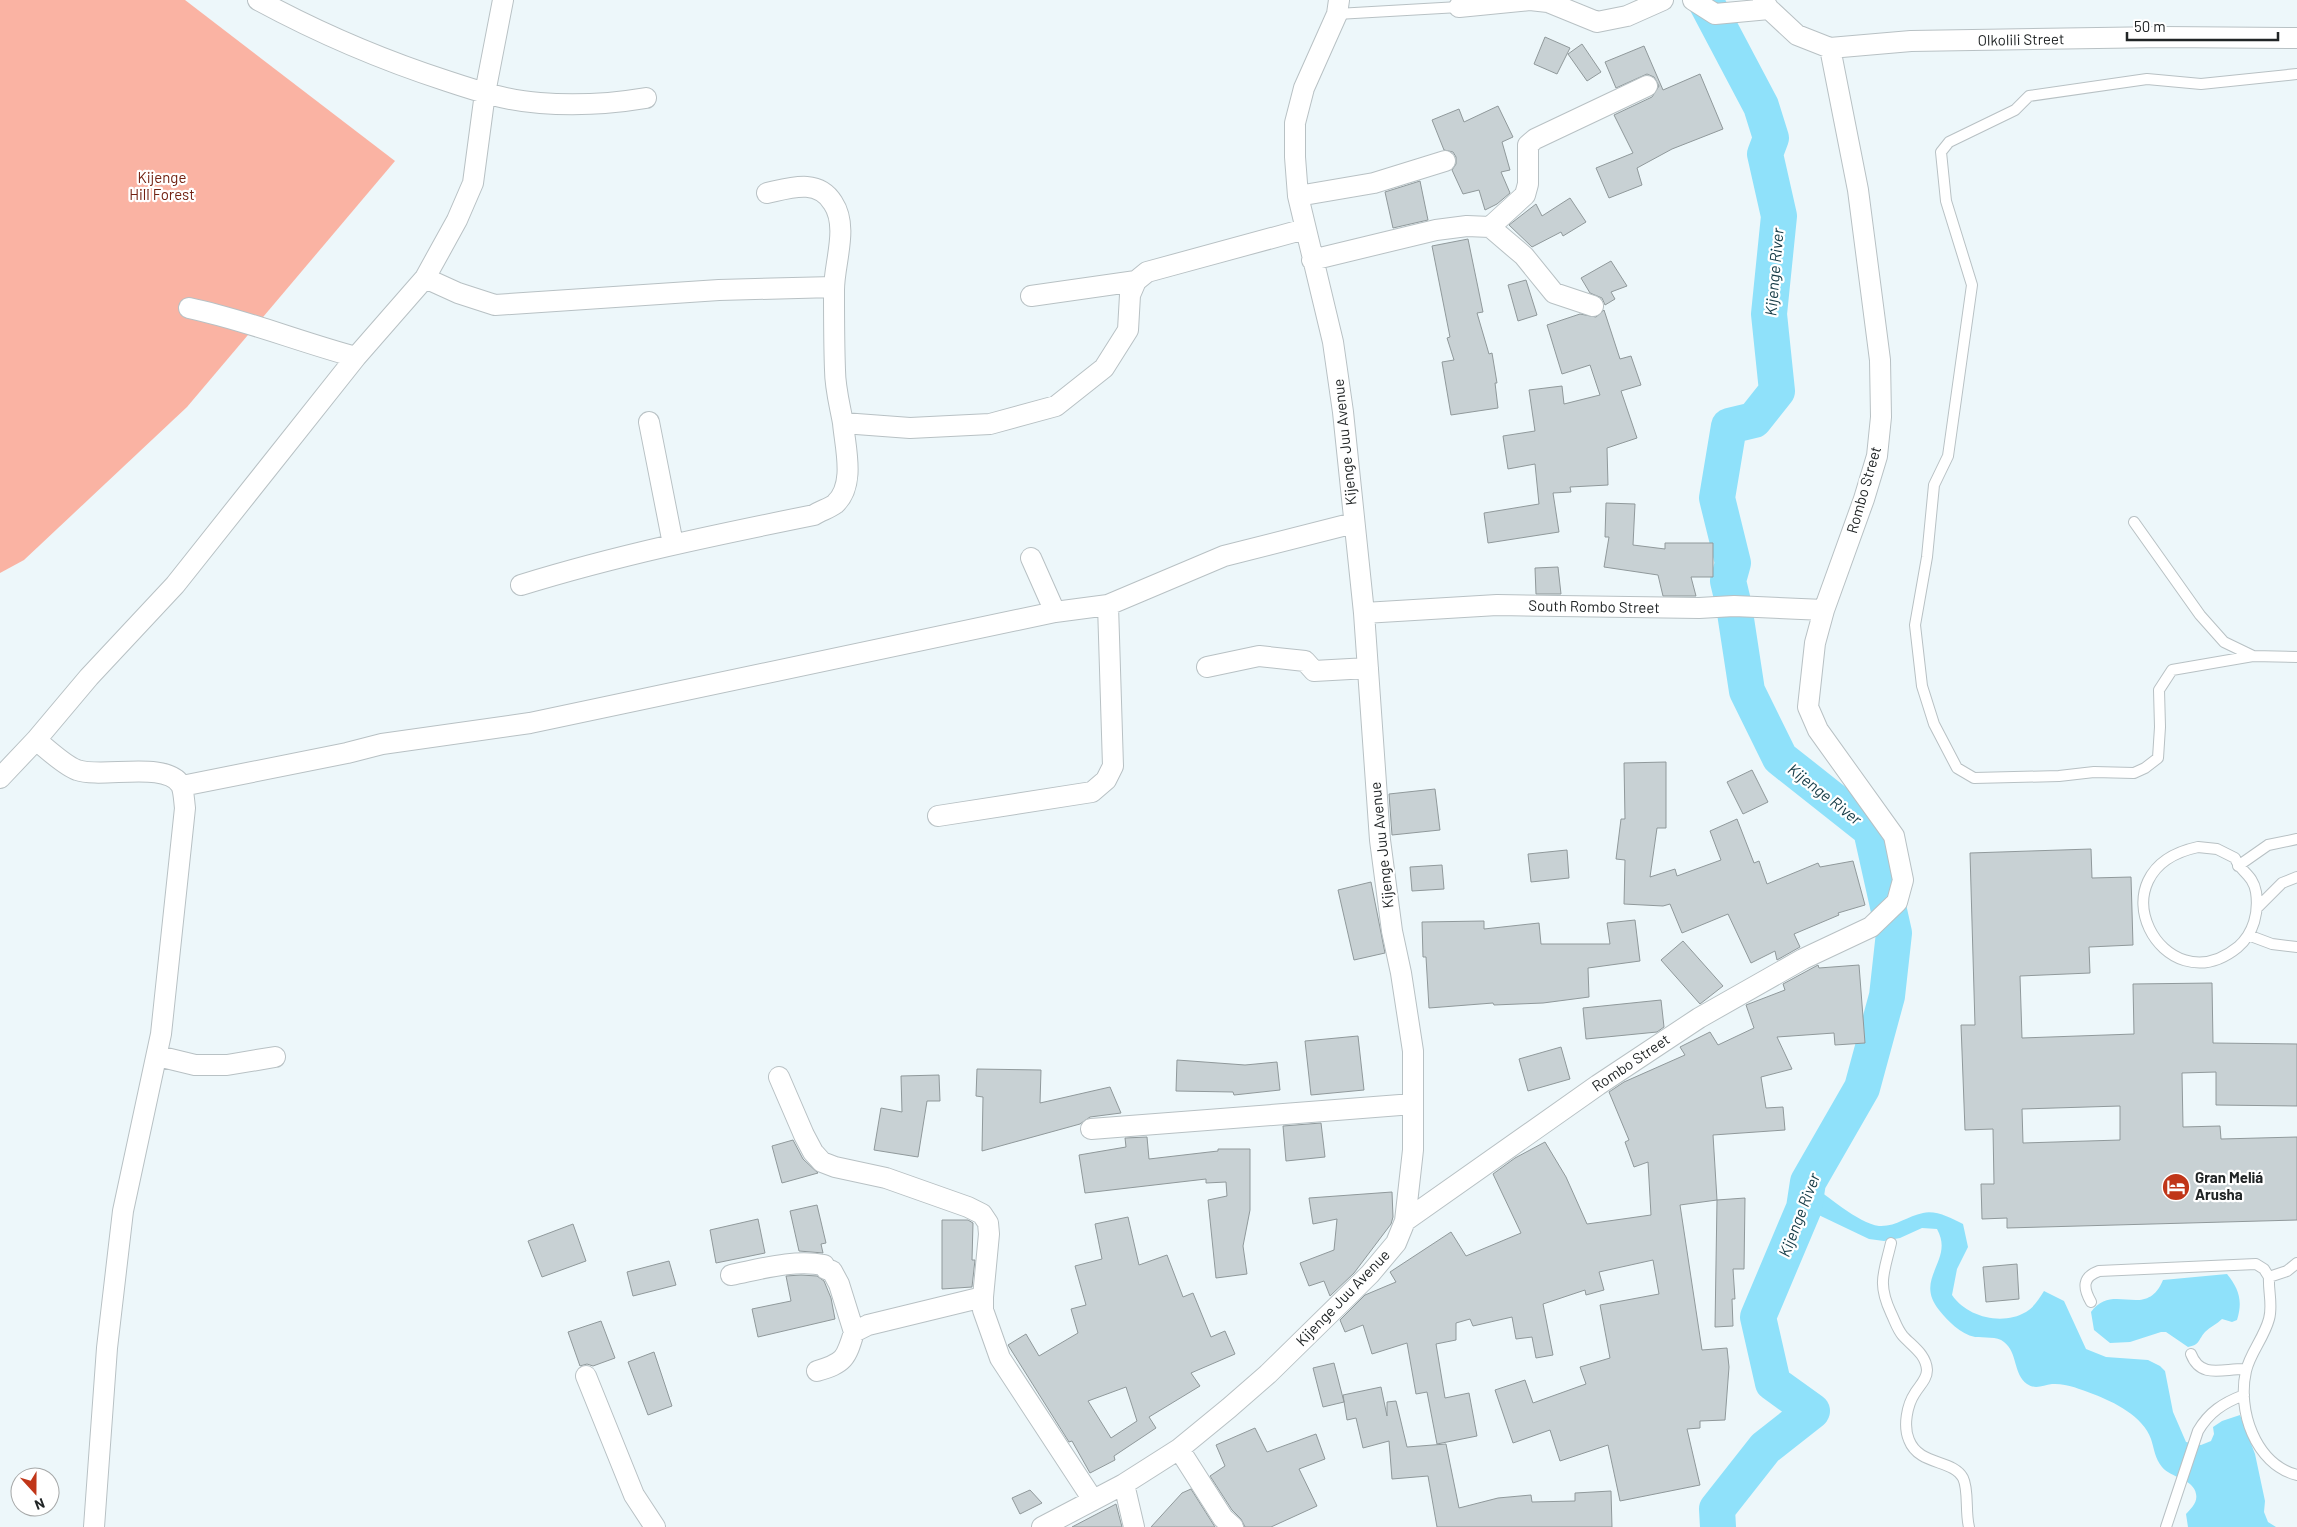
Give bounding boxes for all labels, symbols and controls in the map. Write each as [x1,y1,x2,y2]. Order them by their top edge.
scale bar [2127,10,2278,42]
text: 50 m [2134,17,2166,35]
street label: Olkolili Street [1977,29,2064,49]
park label: Kijenge Hill Forest [129,168,195,203]
water label: Kijenge River [1760,226,1787,317]
street label: Kijenge Juu Avenue [1328,378,1360,506]
street label: Rombo Street [1842,444,1884,535]
street label: South Rombo Street [1528,596,1660,616]
water label: Kijenge River [1785,759,1867,829]
street label: Kijenge Juu Avenue [1365,781,1397,909]
street label: Rombo Street [1588,1030,1673,1095]
place label: Gran Meliá Arusha [2195,1168,2263,1203]
water label: Kijenge River [1774,1169,1824,1259]
hotel icon: Gran Meliá Arusha [2161,1172,2191,1202]
street label: Kijenge Juu Avenue [1292,1245,1393,1349]
north arrow [10,1467,60,1517]
text: N [32,1495,47,1514]

